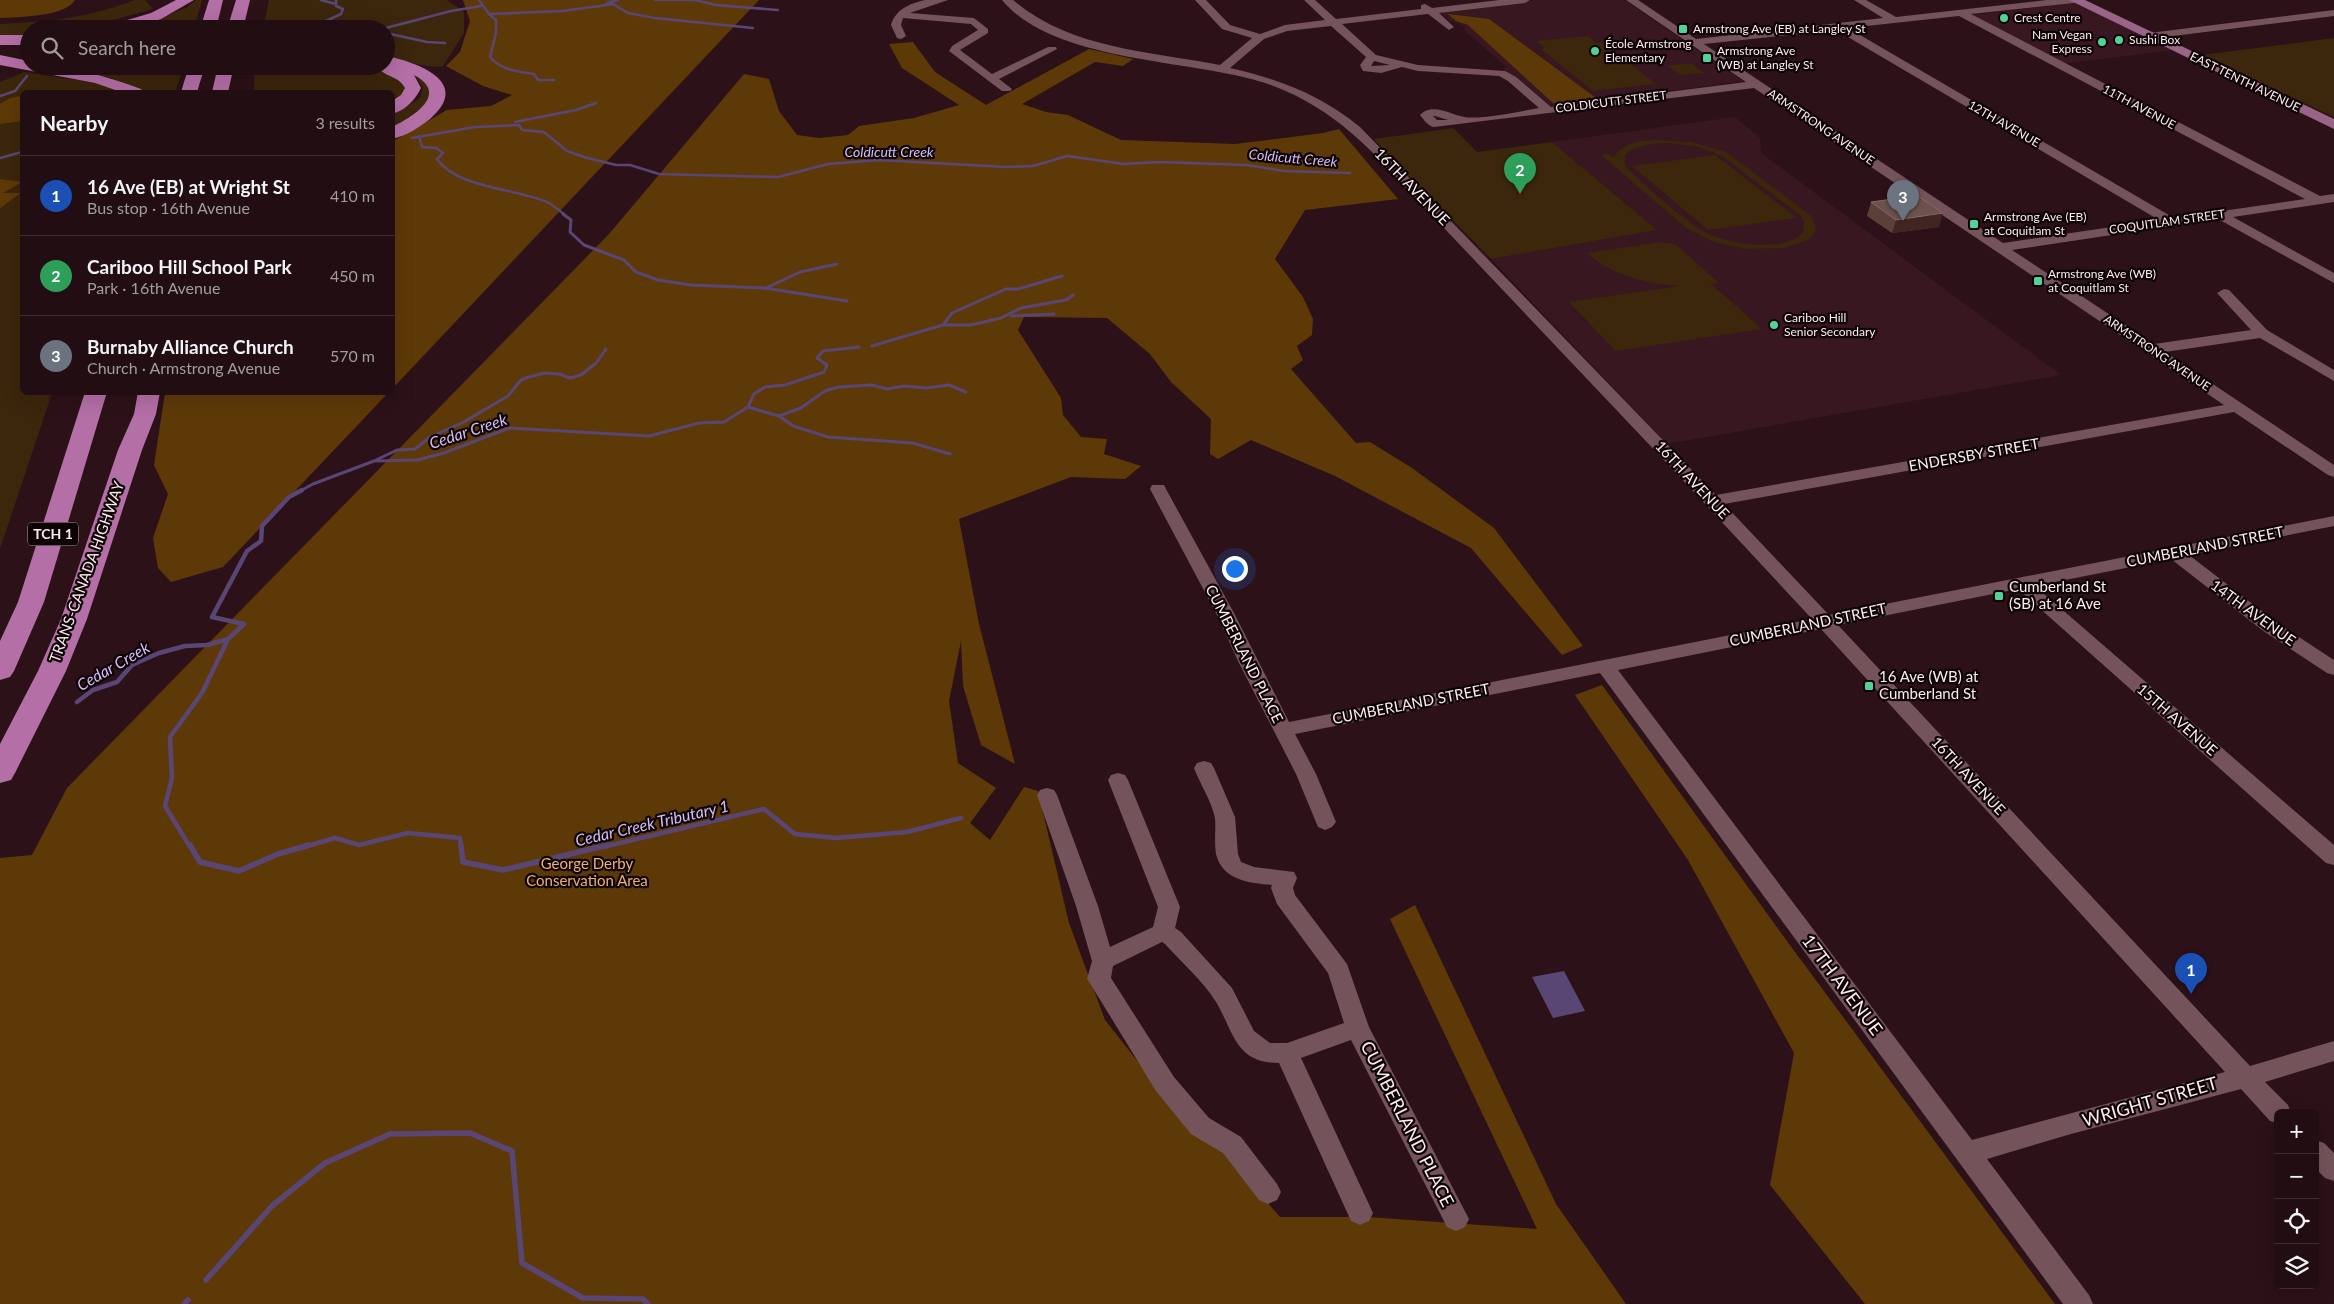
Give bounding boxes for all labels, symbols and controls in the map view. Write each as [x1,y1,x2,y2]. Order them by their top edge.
place label: Crest Centre [2014,10,2081,25]
marker: Crest Centre [1998,12,2010,24]
search box [20,20,395,75]
place label: Armstrong Ave (EB) at Langley St [1693,21,1866,36]
marker: Armstrong Ave (EB) at Langley St [1677,23,1689,35]
place label: Nam Vegan Express [2032,27,2092,56]
place label: Sushi Box [2129,32,2180,47]
icon: search [38,34,66,62]
marker: Sushi Box [2113,34,2125,46]
text: Search here [78,36,176,59]
place label: École Armstrong Elementary [1605,36,1692,65]
marker: Nam Vegan Express [2096,36,2108,48]
place label: Armstrong Ave (WB) at Langley St [1717,43,1814,72]
marker: École Armstrong Elementary [1589,45,1601,57]
street label: EAST TENTH AVENUE [2188,48,2303,115]
marker: Armstrong Ave (WB) at Langley St [1701,52,1713,64]
street label: 11TH AVENUE [2100,81,2178,132]
street label: ARMSTRONG AVENUE [1765,85,1878,168]
street label: COLDICUTT STREET [1554,87,1667,116]
street label: 12TH AVENUE [1966,97,2043,150]
text: Nearby [40,110,108,135]
text: 3 results [315,113,375,132]
water label: Coldicutt Creek [845,143,934,160]
street label: 16TH AVENUE [1371,144,1454,229]
water label: Coldicutt Creek [1248,145,1338,170]
pin: 2 [1504,153,1536,194]
text: 16 Ave (EB) at Wright St [87,175,290,198]
pin: 3 [1887,180,1919,221]
text: 1 [51,186,61,205]
text: 410 m [330,186,375,205]
text: Bus stop · 16th Avenue [87,198,250,217]
street label: COQUITLAM STREET [2108,206,2226,237]
place label: Armstrong Ave (EB) at Coquitlam St [1984,209,2087,238]
marker: Armstrong Ave (EB) at Coquitlam St [1968,218,1980,230]
text: Cariboo Hill School Park [87,255,292,278]
text: 2 [51,266,61,285]
text: 450 m [330,266,375,285]
place label: Armstrong Ave (WB) at Coquitlam St [2048,266,2156,295]
marker: Armstrong Ave (WB) at Coquitlam St [2032,275,2044,287]
text: Park · 16th Avenue [87,278,220,297]
place label: Cariboo Hill Senior Secondary [1784,310,1876,339]
street label: ARMSTRONG AVENUE [2101,311,2214,394]
marker: Cariboo Hill Senior Secondary [1768,319,1780,331]
text: Burnaby Alliance Church [87,335,294,358]
text: 3 [51,346,61,365]
text: 570 m [330,346,375,365]
text: Church · Armstrong Avenue [87,358,280,377]
water label: Cedar Creek [426,409,510,452]
street label: ENDERSBY STREET [1907,434,2041,474]
street label: 16TH AVENUE [1652,436,1734,522]
street label: TRANS-CANADA HIGHWAY [45,478,127,665]
road number: TCH 1 [28,522,78,546]
street label: CUMBERLAND STREET [2125,522,2285,570]
your location [1222,556,1248,582]
street label: 14TH AVENUE [2208,575,2299,649]
place label: Cumberland St (SB) at 16 Ave [2009,577,2107,612]
street label: CUMBERLAND PLACE [1202,581,1288,726]
marker: Cumberland St (SB) at 16 Ave [1993,590,2005,602]
street label: CUMBERLAND STREET [1728,599,1888,649]
water label: Cedar Creek [73,637,153,694]
place label: 16 Ave (WB) at Cumberland St [1879,667,1979,702]
street label: CUMBERLAND STREET [1331,679,1491,727]
marker: 16 Ave (WB) at Cumberland St [1863,680,1875,692]
street label: 15TH AVENUE [2134,680,2221,759]
street label: 16TH AVENUE [1928,732,2010,818]
water label: Cedar Creek Tributary 1 [573,796,731,849]
park label: George Derby Conservation Area [526,854,648,889]
street label: 17TH AVENUE [1798,930,1888,1039]
pin: 1 [2175,953,2207,994]
street label: CUMBERLAND PLACE [1357,1037,1459,1210]
street label: WRIGHT STREET [2080,1071,2220,1131]
map controls [2274,1109,2319,1289]
button: + [2274,1109,2319,1154]
button: − [2274,1154,2319,1199]
button: locate [2274,1199,2319,1244]
button: layers [2274,1244,2319,1289]

